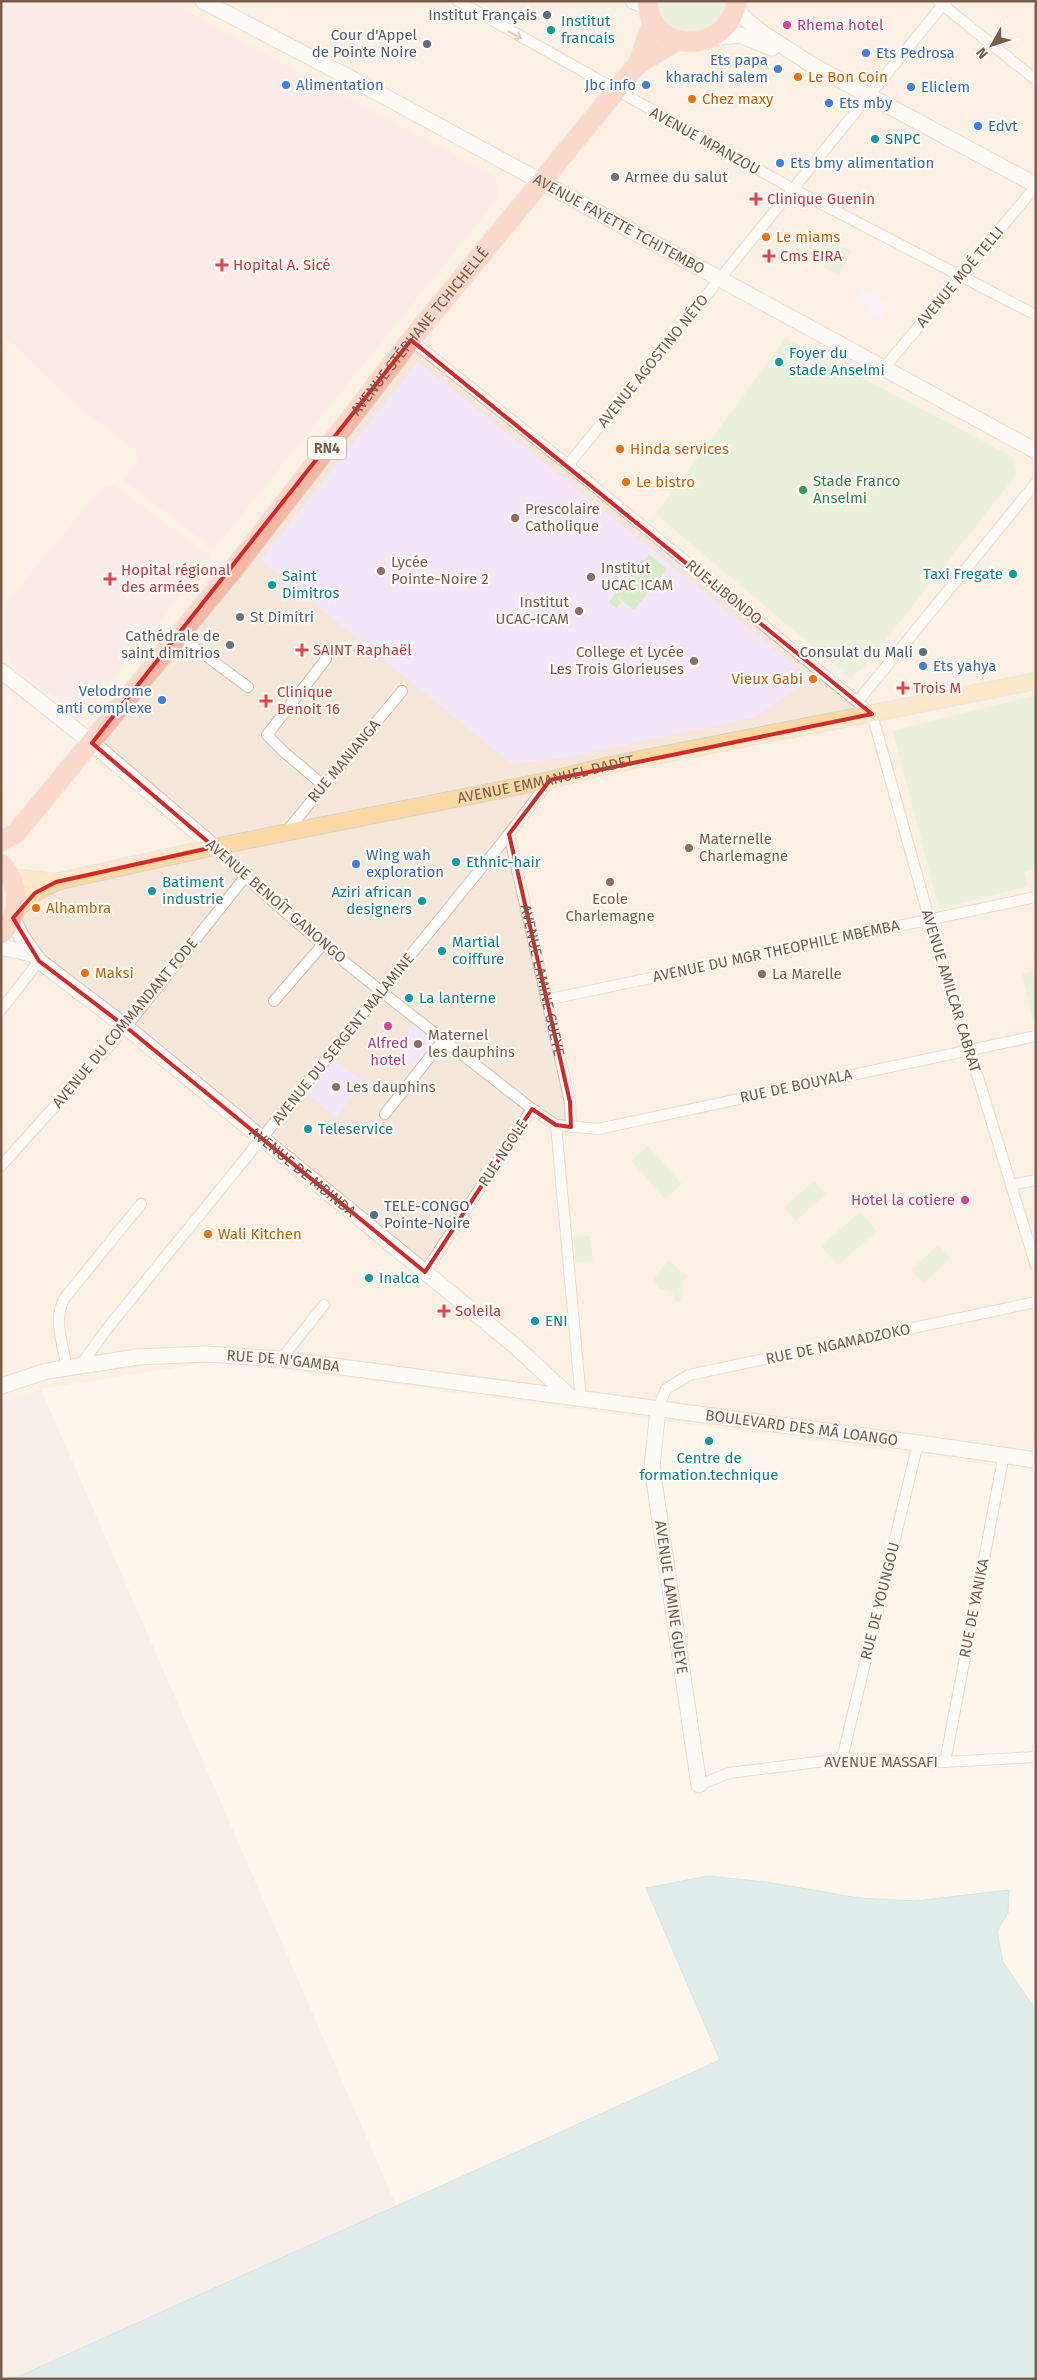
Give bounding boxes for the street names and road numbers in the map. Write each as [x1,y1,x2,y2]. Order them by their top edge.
street label: AVENUE MPANZOU [647,103,763,179]
street label: AVENUE FAYETTE TCHITEMBO [530,170,708,278]
street label: AVENUE MOÉ TELLI [913,223,1007,331]
street label: AVENUE STÉPHANE TCHICHELLÉ [347,244,493,419]
street label: AVENUE AGOSTINO NÉTO [594,291,712,431]
road number: RN4 [308,436,346,459]
street label: RUE LIBONDO [682,556,766,628]
street label: RUE MANIANGA [304,716,384,806]
street label: AVENUE EMMANUEL DADET [456,751,636,807]
street label: AVENUE BENOÎT GANONGO [202,835,350,967]
street label: AVENUE LAMINE GUEYE [516,903,568,1058]
street label: AVENUE AMILCAR CABRAT [918,907,984,1075]
street label: AVENUE DU MGR THEOPHILE MBEMBA [651,916,901,986]
street label: AVENUE DU COMMANDANT FODE [49,934,201,1112]
street label: AVENUE DU SERGENT MALAMINE [268,949,418,1129]
street label: RUE DE BOUYALA [738,1065,854,1107]
street label: RUE NGOLE [475,1116,531,1190]
street label: AVENUE DE MBINDA [246,1123,360,1221]
street label: RUE DE NGAMADZOKO [764,1320,912,1368]
street label: RUE DE N'GAMBA [226,1346,341,1376]
street label: BOULEVARD DES MÂ LOANGO [704,1406,899,1449]
street label: AVENUE LAMINE GUEYE [651,1519,691,1675]
street label: RUE DE YOUNGOU [857,1540,903,1662]
street label: RUE DE YANIKA [956,1556,993,1659]
street label: AVENUE MASSAFI [824,1753,938,1771]

